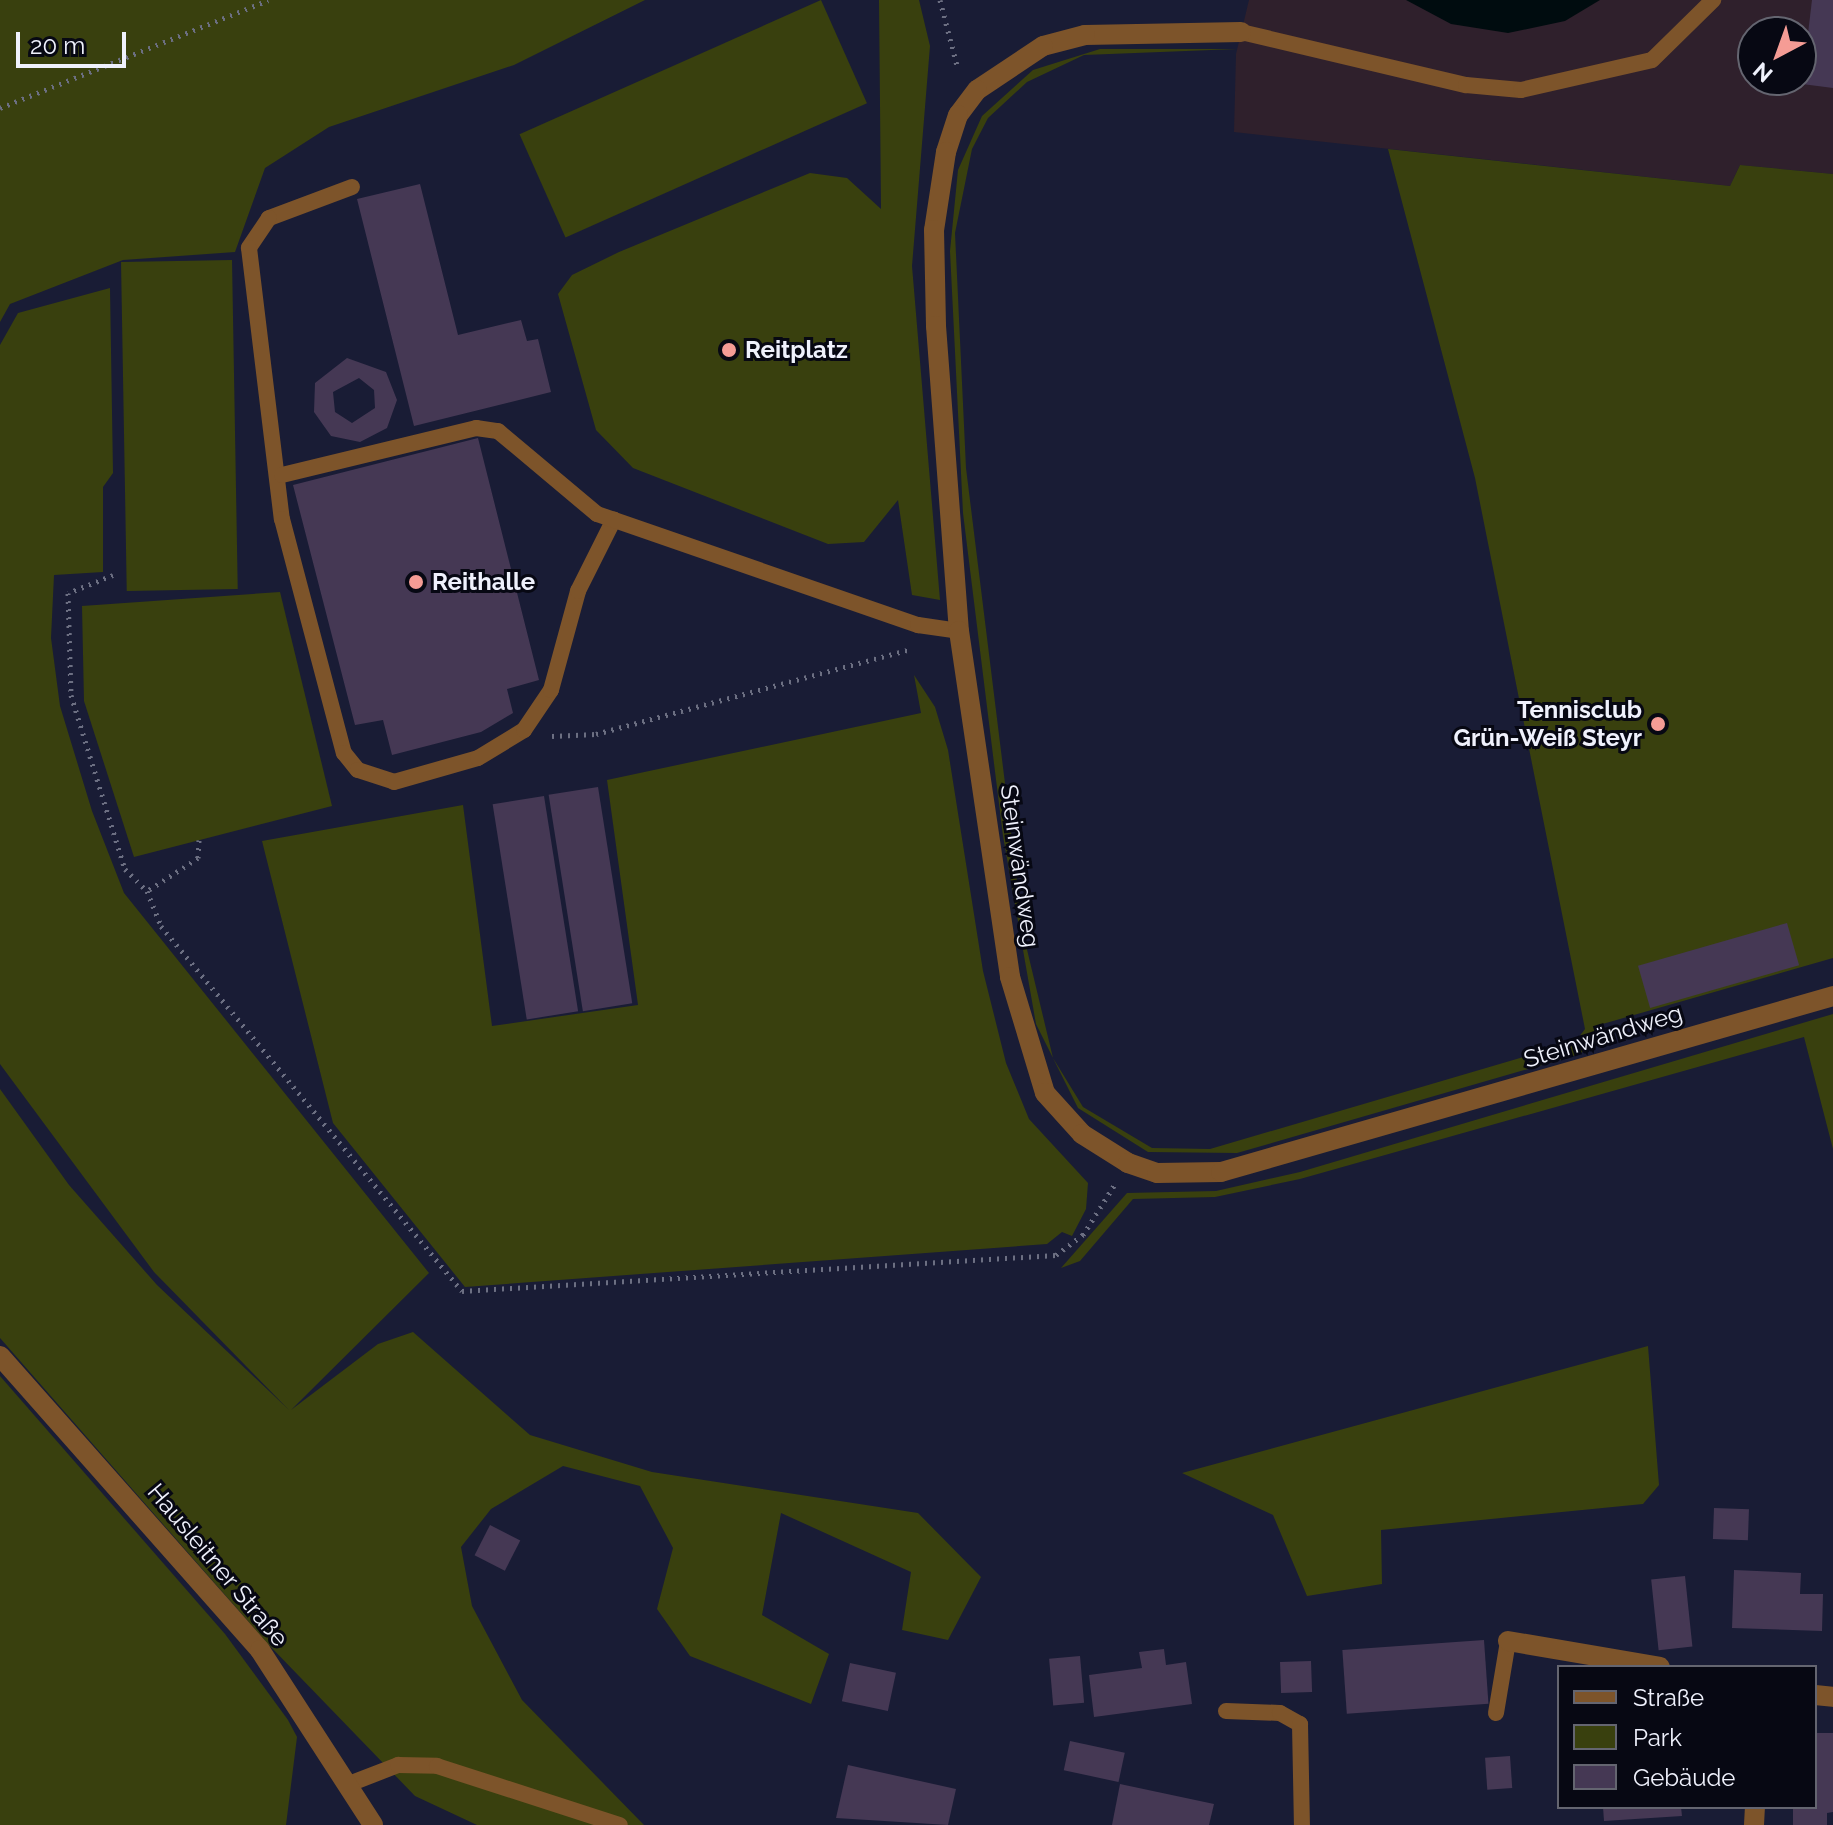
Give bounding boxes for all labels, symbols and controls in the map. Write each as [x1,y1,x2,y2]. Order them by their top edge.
scale bar [20,16,130,66]
north arrow [1737,16,1817,96]
text: 20 m [30,31,85,60]
text: N [1748,57,1777,88]
place label: Reitplatz [745,336,848,364]
marker: Reitplatz [720,341,738,359]
place label: Reithalle [432,568,535,596]
marker: Reithalle [407,573,425,591]
place label: Tennisclub Grün-Weiß Steyr [1454,696,1642,752]
marker: Tennisclub Grün-Weiß Steyr [1649,715,1667,733]
street label: Steinwändweg [994,783,1046,949]
street label: Steinwändweg [1520,998,1686,1074]
street label: Hausleitner Straße [141,1478,295,1652]
legend [1557,1665,1817,1809]
text: Straße [1633,1683,1704,1712]
text: Park [1633,1723,1682,1752]
text: Gebäude [1633,1763,1735,1792]

